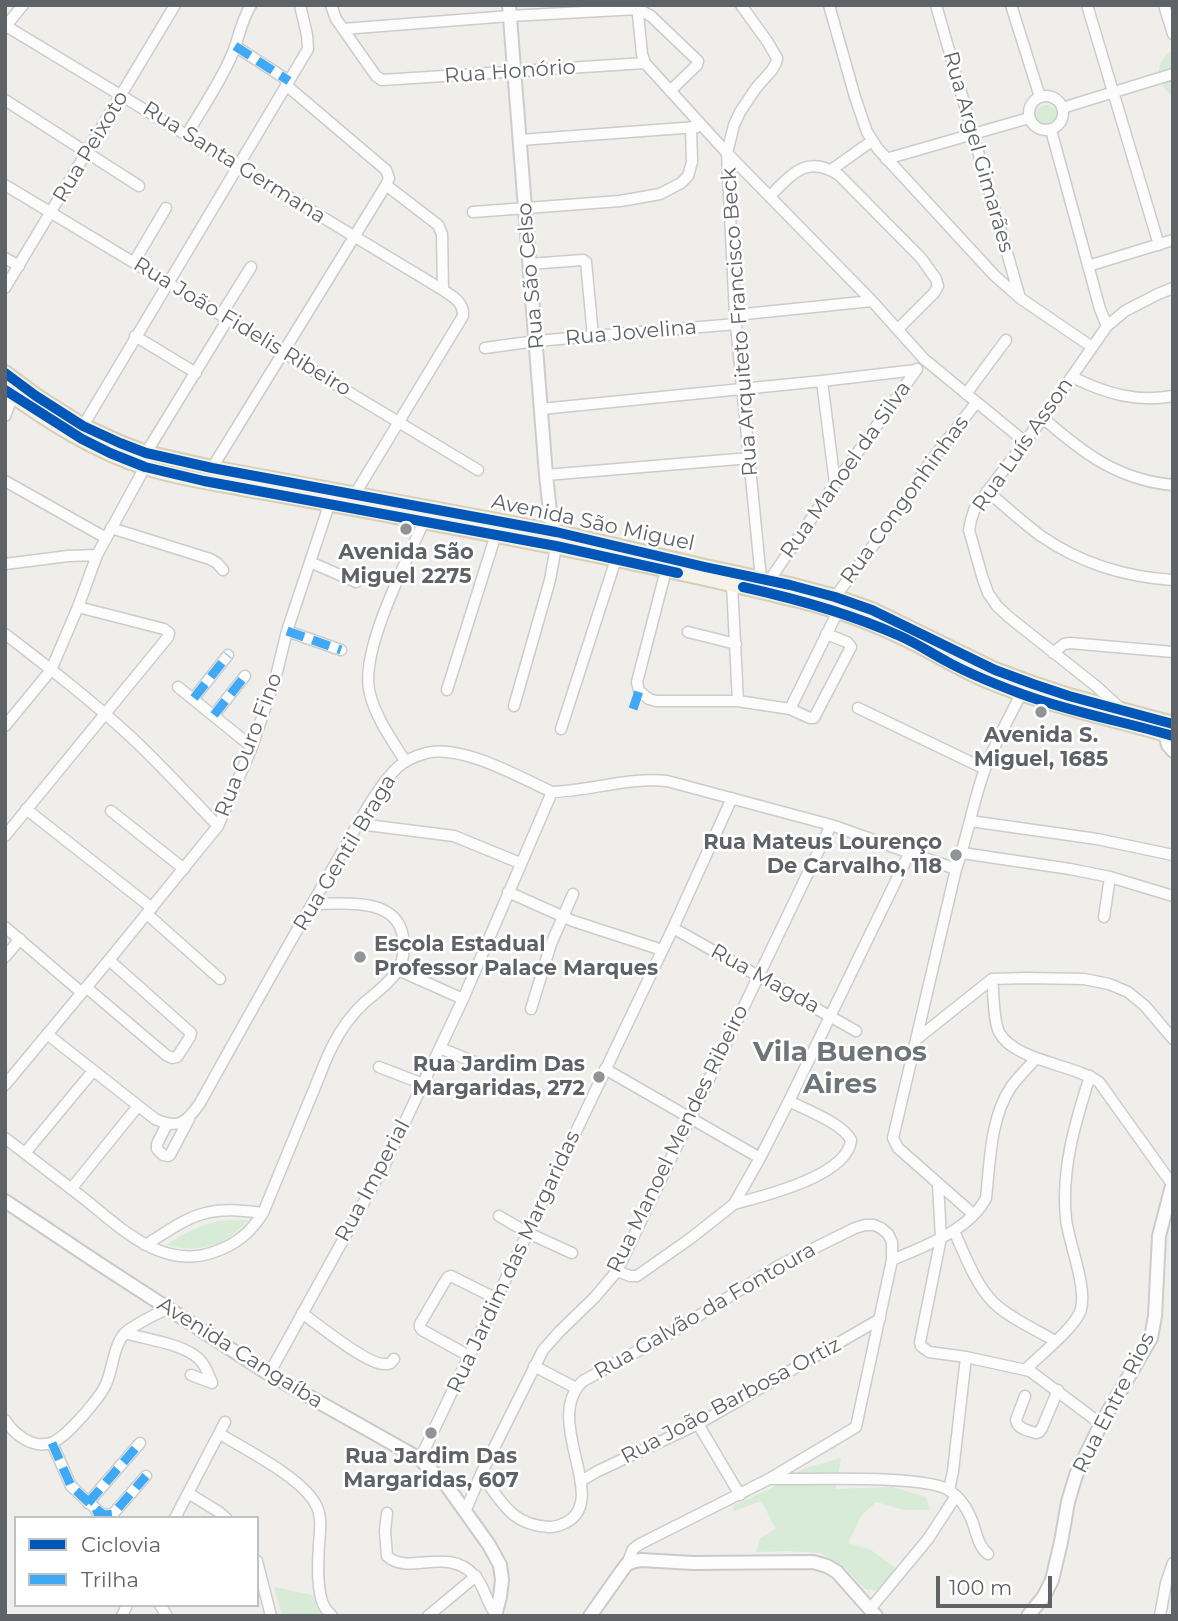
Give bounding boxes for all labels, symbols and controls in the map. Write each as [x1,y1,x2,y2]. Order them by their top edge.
street label: Rua Argel Gimarães [937,49,1019,255]
street label: Rua Honório [443,55,577,89]
street label: Rua Peixoto [48,87,134,207]
street label: Rua Santa Germana [138,96,330,230]
street label: Rua Arquiteto Francisco Beck [717,167,763,477]
street label: Rua São Celso [512,202,550,350]
street label: Rua João Fidelis Ribeiro [129,252,355,402]
street label: Rua Jovelina [564,315,698,351]
street label: Rua Luís Asson [967,373,1079,517]
street label: Rua Manoel da Silva [775,377,917,563]
street label: Rua Congonhinhas [836,411,974,589]
street label: Avenida São Miguel [489,489,697,557]
marker: Avenida São Miguel 2275 [398,521,414,537]
place label: Avenida São Miguel 2275 [338,540,474,590]
street label: Rua Ouro Fino [210,670,288,820]
marker: Avenida S. Miguel, 1685 [1033,704,1049,720]
place label: Avenida S. Miguel, 1685 [974,723,1108,773]
street label: Rua Gentil Braga [288,770,402,936]
place label: Rua Mateus Lourenço De Carvalho, 118 [703,830,942,880]
marker: Rua Mateus Lourenço De Carvalho, 118 [948,847,964,863]
place label: Escola Estadual Professor Palace Marques [374,932,658,982]
street label: Rua Magda [706,939,824,1019]
marker: Escola Estadual Professor Palace Marques [352,949,368,965]
street label: Rua Manoel Mendes Ribeiro [602,1001,754,1277]
district label: Vila Buenos Aires [753,1036,927,1102]
place label: Rua Jardim Das Margaridas, 272 [412,1052,585,1102]
marker: Rua Jardim Das Margaridas, 272 [591,1069,607,1085]
street label: Rua Imperial [330,1116,416,1246]
street label: Rua Jardim das Margaridas [442,1127,586,1397]
street label: Rua Galvão da Fontoura [590,1237,820,1385]
street label: Avenida Cangaíba [153,1292,327,1414]
street label: Rua Entre Rios [1068,1328,1160,1478]
street label: Rua João Barbosa Ortiz [617,1332,845,1470]
marker: Rua Jardim Das Margaridas, 607 [423,1425,439,1441]
place label: Rua Jardim Das Margaridas, 607 [343,1444,519,1494]
legend [14,1516,259,1607]
text: Ciclovia [81,1532,161,1557]
scale bar [940,1562,1056,1606]
text: Trilha [81,1567,139,1592]
text: 100 m [949,1575,1012,1600]

